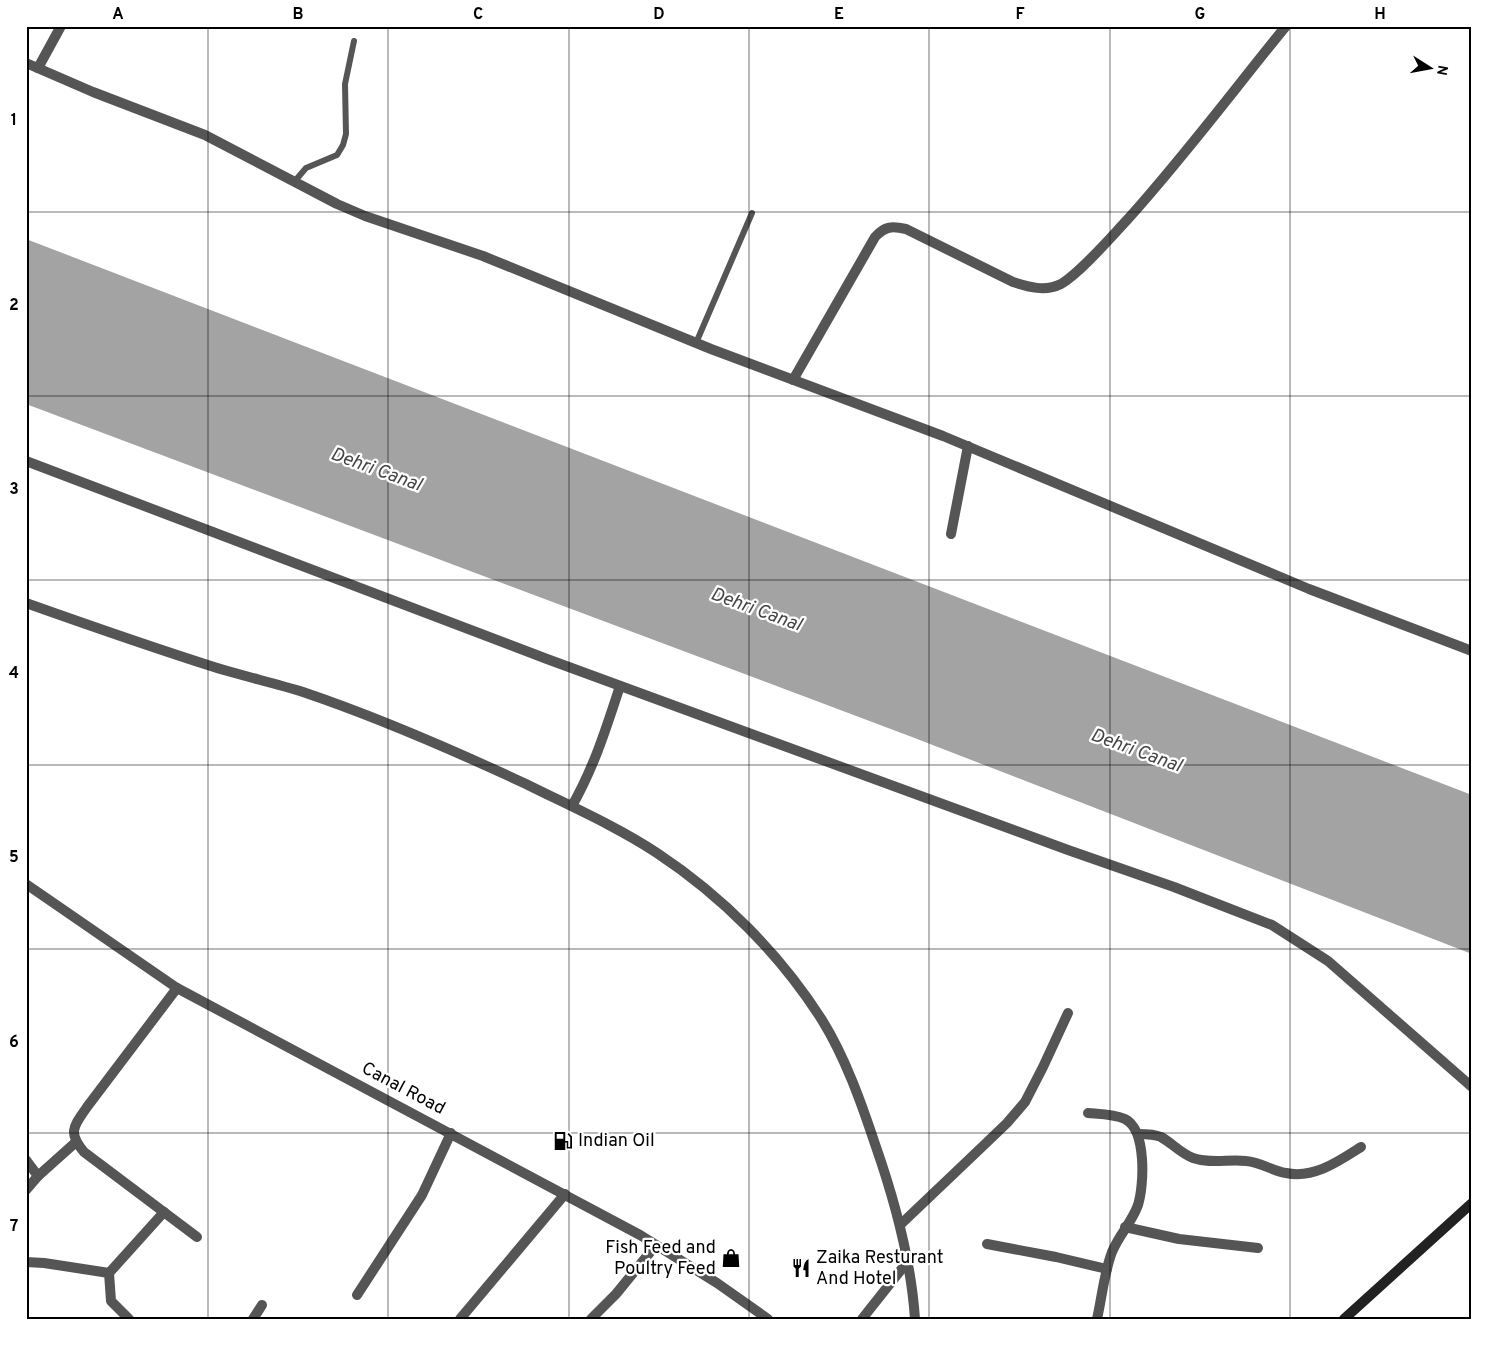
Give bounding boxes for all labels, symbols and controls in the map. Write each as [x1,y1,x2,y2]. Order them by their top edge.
text: A [112,5,124,25]
text: B [292,5,304,25]
text: C [473,5,483,25]
text: D [653,5,665,25]
text: E [834,5,844,25]
text: F [1015,5,1025,25]
text: G [1195,5,1205,25]
text: H [1374,5,1386,25]
north arrow [1406,42,1456,92]
text: N [1432,64,1451,77]
text: 1 [11,111,17,131]
text: 2 [9,296,19,316]
water label: Dehri Canal [327,442,426,498]
text: 3 [9,480,19,500]
water label: Dehri Canal [707,582,806,638]
text: 4 [9,664,19,684]
water label: Dehri Canal [1087,723,1186,779]
text: 5 [9,848,19,868]
text: 6 [9,1033,19,1053]
street label: Canal Road [357,1057,449,1121]
fuel station icon: Indian Oil [552,1130,574,1152]
place label: Indian Oil [578,1130,655,1153]
text: 7 [10,1217,18,1237]
place label: Fish Feed and Poultry Feed [605,1237,716,1281]
shop icon: Fish Feed and Poultry Feed [720,1247,742,1269]
place label: Zaika Resturant And Hotel [816,1247,943,1291]
restaurant icon: Zaika Resturant And Hotel [790,1257,812,1279]

